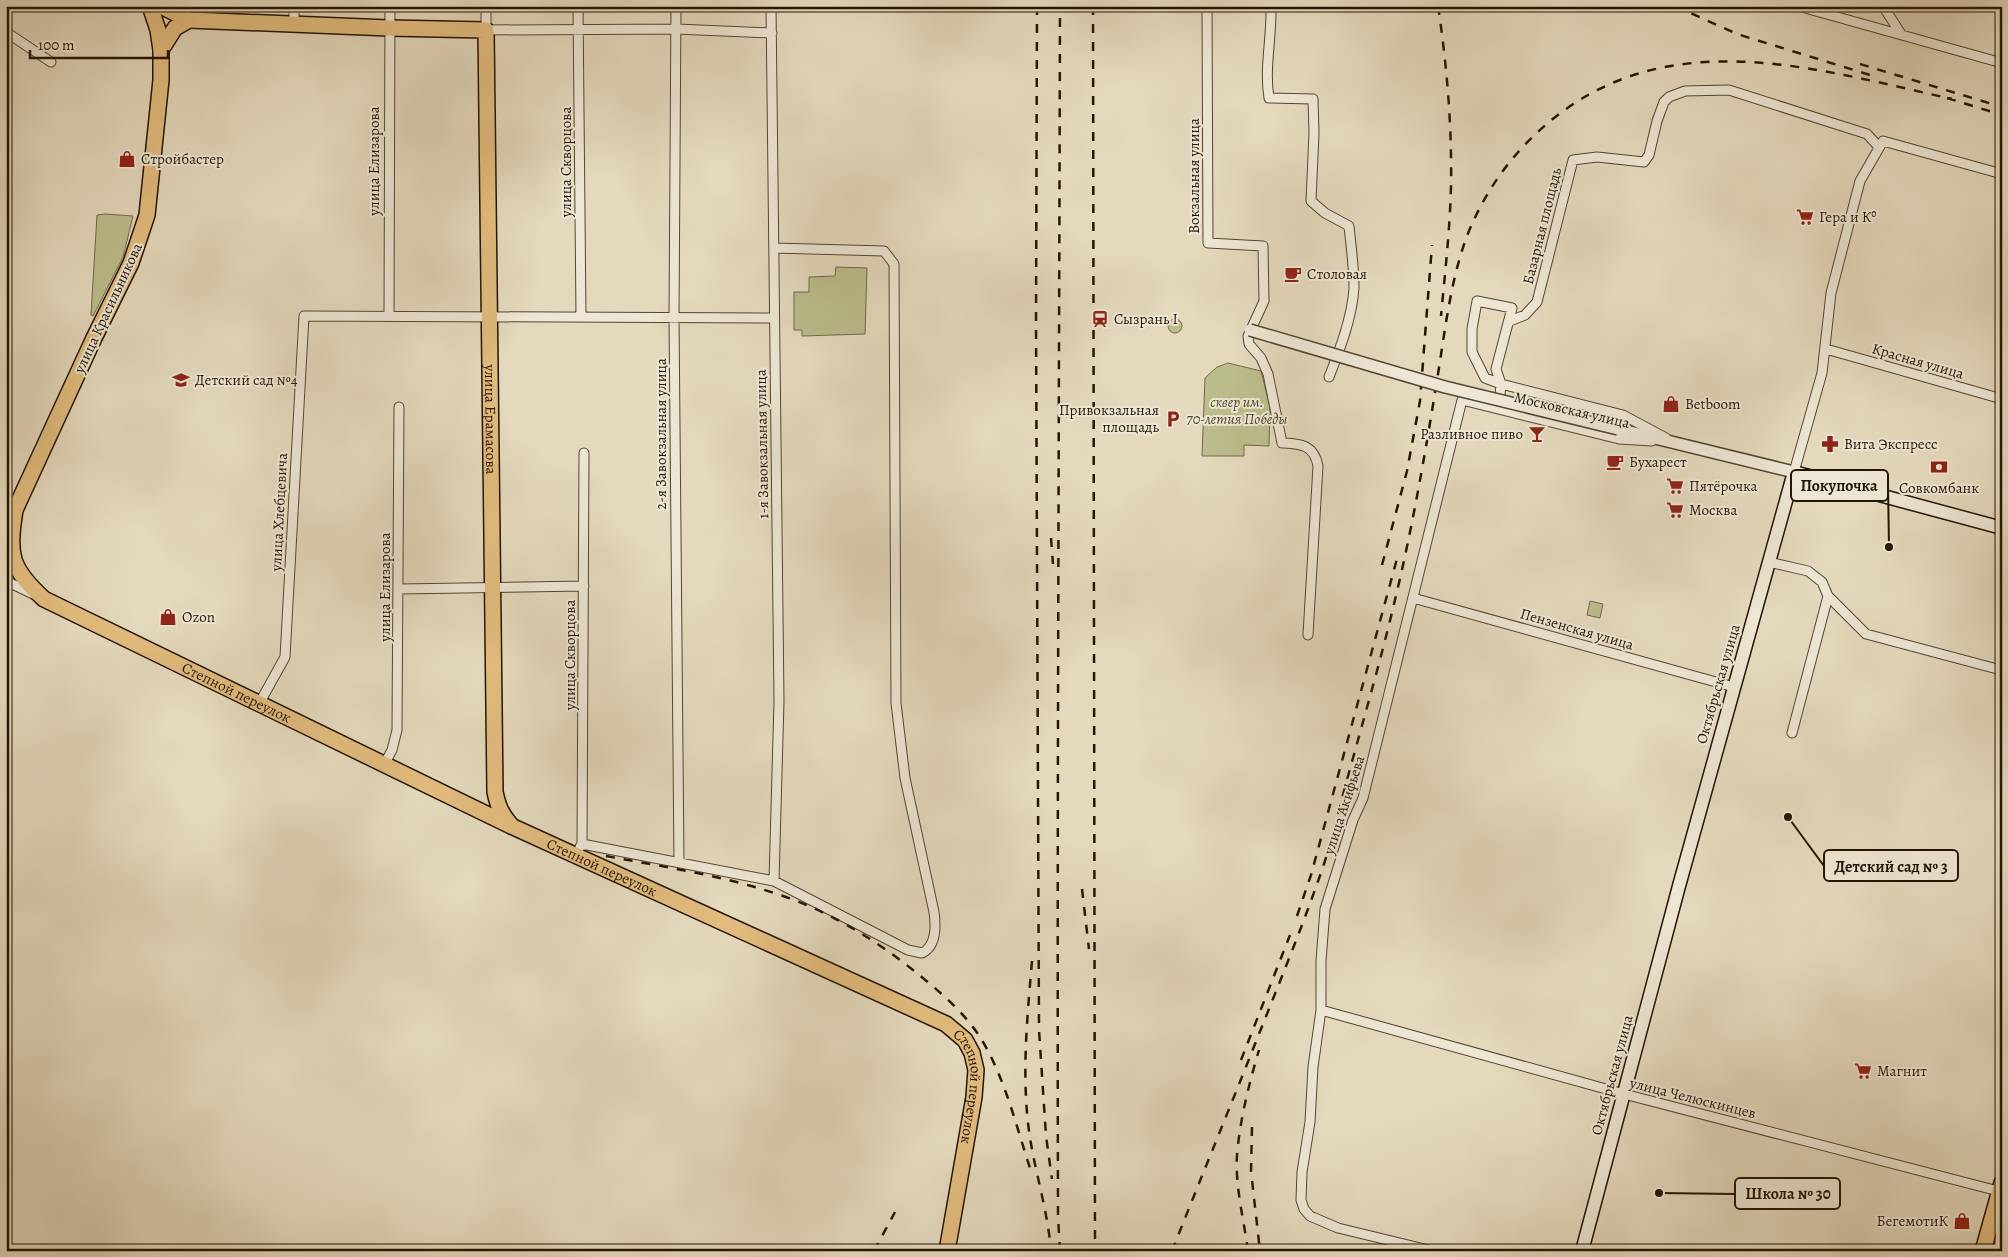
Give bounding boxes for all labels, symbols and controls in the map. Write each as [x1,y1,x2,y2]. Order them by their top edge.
scale bar [30,28,168,60]
text: 100 m [38,35,75,55]
street label: улица Елизарова [364,106,384,217]
street label: улица Скворцова [556,107,576,218]
street label: Вокзальная улица [1184,118,1204,234]
shop icon: Стройбастер [117,149,137,169]
place label: Стройбастер [141,149,224,169]
street label: Базарная площадь [1518,165,1566,286]
supermarket icon: Гера и К⁰ [1795,207,1815,227]
place label: Гера и К⁰ [1819,207,1877,227]
street label: улица Красильникова [69,240,147,377]
cafe icon: Столовая [1283,264,1303,284]
place label: Столовая [1307,264,1367,284]
station icon: Сызрань I [1090,309,1110,329]
place label: Сызрань I [1114,309,1178,329]
street label: Красная улица [1870,338,1966,384]
street label: 2-я Завокзальная улица [651,358,671,510]
street label: улица Ерамасова [480,363,501,475]
street label: 1-я Завокзальная улица [751,369,773,519]
school or university icon: Детский сад №4 [171,370,191,390]
place label: Детский сад №4 [195,370,298,390]
street label: Московская улица [1512,387,1632,433]
park label: сквер им. 70-летия Победы [1187,392,1287,429]
shop icon: Betboom [1661,394,1681,414]
place label: Betboom [1685,394,1741,414]
place label: Привокзальная площадь [1059,400,1159,437]
parking icon: Привокзальная площадь [1163,409,1183,429]
place label: Разливное пиво [1420,424,1523,444]
bar icon: Разливное пиво [1527,424,1547,444]
pharmacy icon: Вита Экспресс [1820,434,1840,454]
place label: Вита Экспресс [1844,434,1937,454]
street label: улица Хлебцевича [266,452,292,573]
cafe icon: Бухарест [1605,452,1625,472]
place label: Бухарест [1629,452,1687,472]
bank icon: Совкомбанк [1929,457,1949,477]
callout: Покупочка [1791,470,1888,501]
text: Покупочка [1800,475,1878,497]
supermarket icon: Пятёрочка [1665,476,1685,496]
place label: Пятёрочка [1689,476,1758,496]
place label: Совкомбанк [1899,478,1979,498]
supermarket icon: Москва [1665,500,1685,520]
place label: Москва [1689,500,1737,520]
street label: улица Елизарова [375,532,395,643]
street label: улица Скворцова [560,600,580,711]
street label: Пензенская улица [1518,603,1636,655]
shop icon: Ozon [158,607,178,627]
place label: Ozon [182,607,215,627]
street label: Октябрьская улица [1691,622,1745,746]
street label: Степной переулок [179,658,295,728]
street label: улица Акифьева [1318,753,1369,858]
street label: Степной переулок [544,834,661,901]
callout: Детский сад № 3 [1824,850,1958,881]
text: Детский сад № 3 [1834,856,1948,878]
street label: Октябрьская улица [1586,1013,1638,1137]
street label: Степной переулок [949,1024,986,1146]
supermarket icon: Магнит [1853,1061,1873,1081]
place label: Магнит [1877,1061,1927,1081]
street label: улица Челюскинцев [1627,1072,1758,1123]
callout: Школа № 30 [1735,1178,1840,1209]
text: Школа № 30 [1745,1183,1831,1205]
place label: БегемотиК [1876,1211,1948,1231]
shop icon: БегемотиК [1952,1211,1972,1231]

